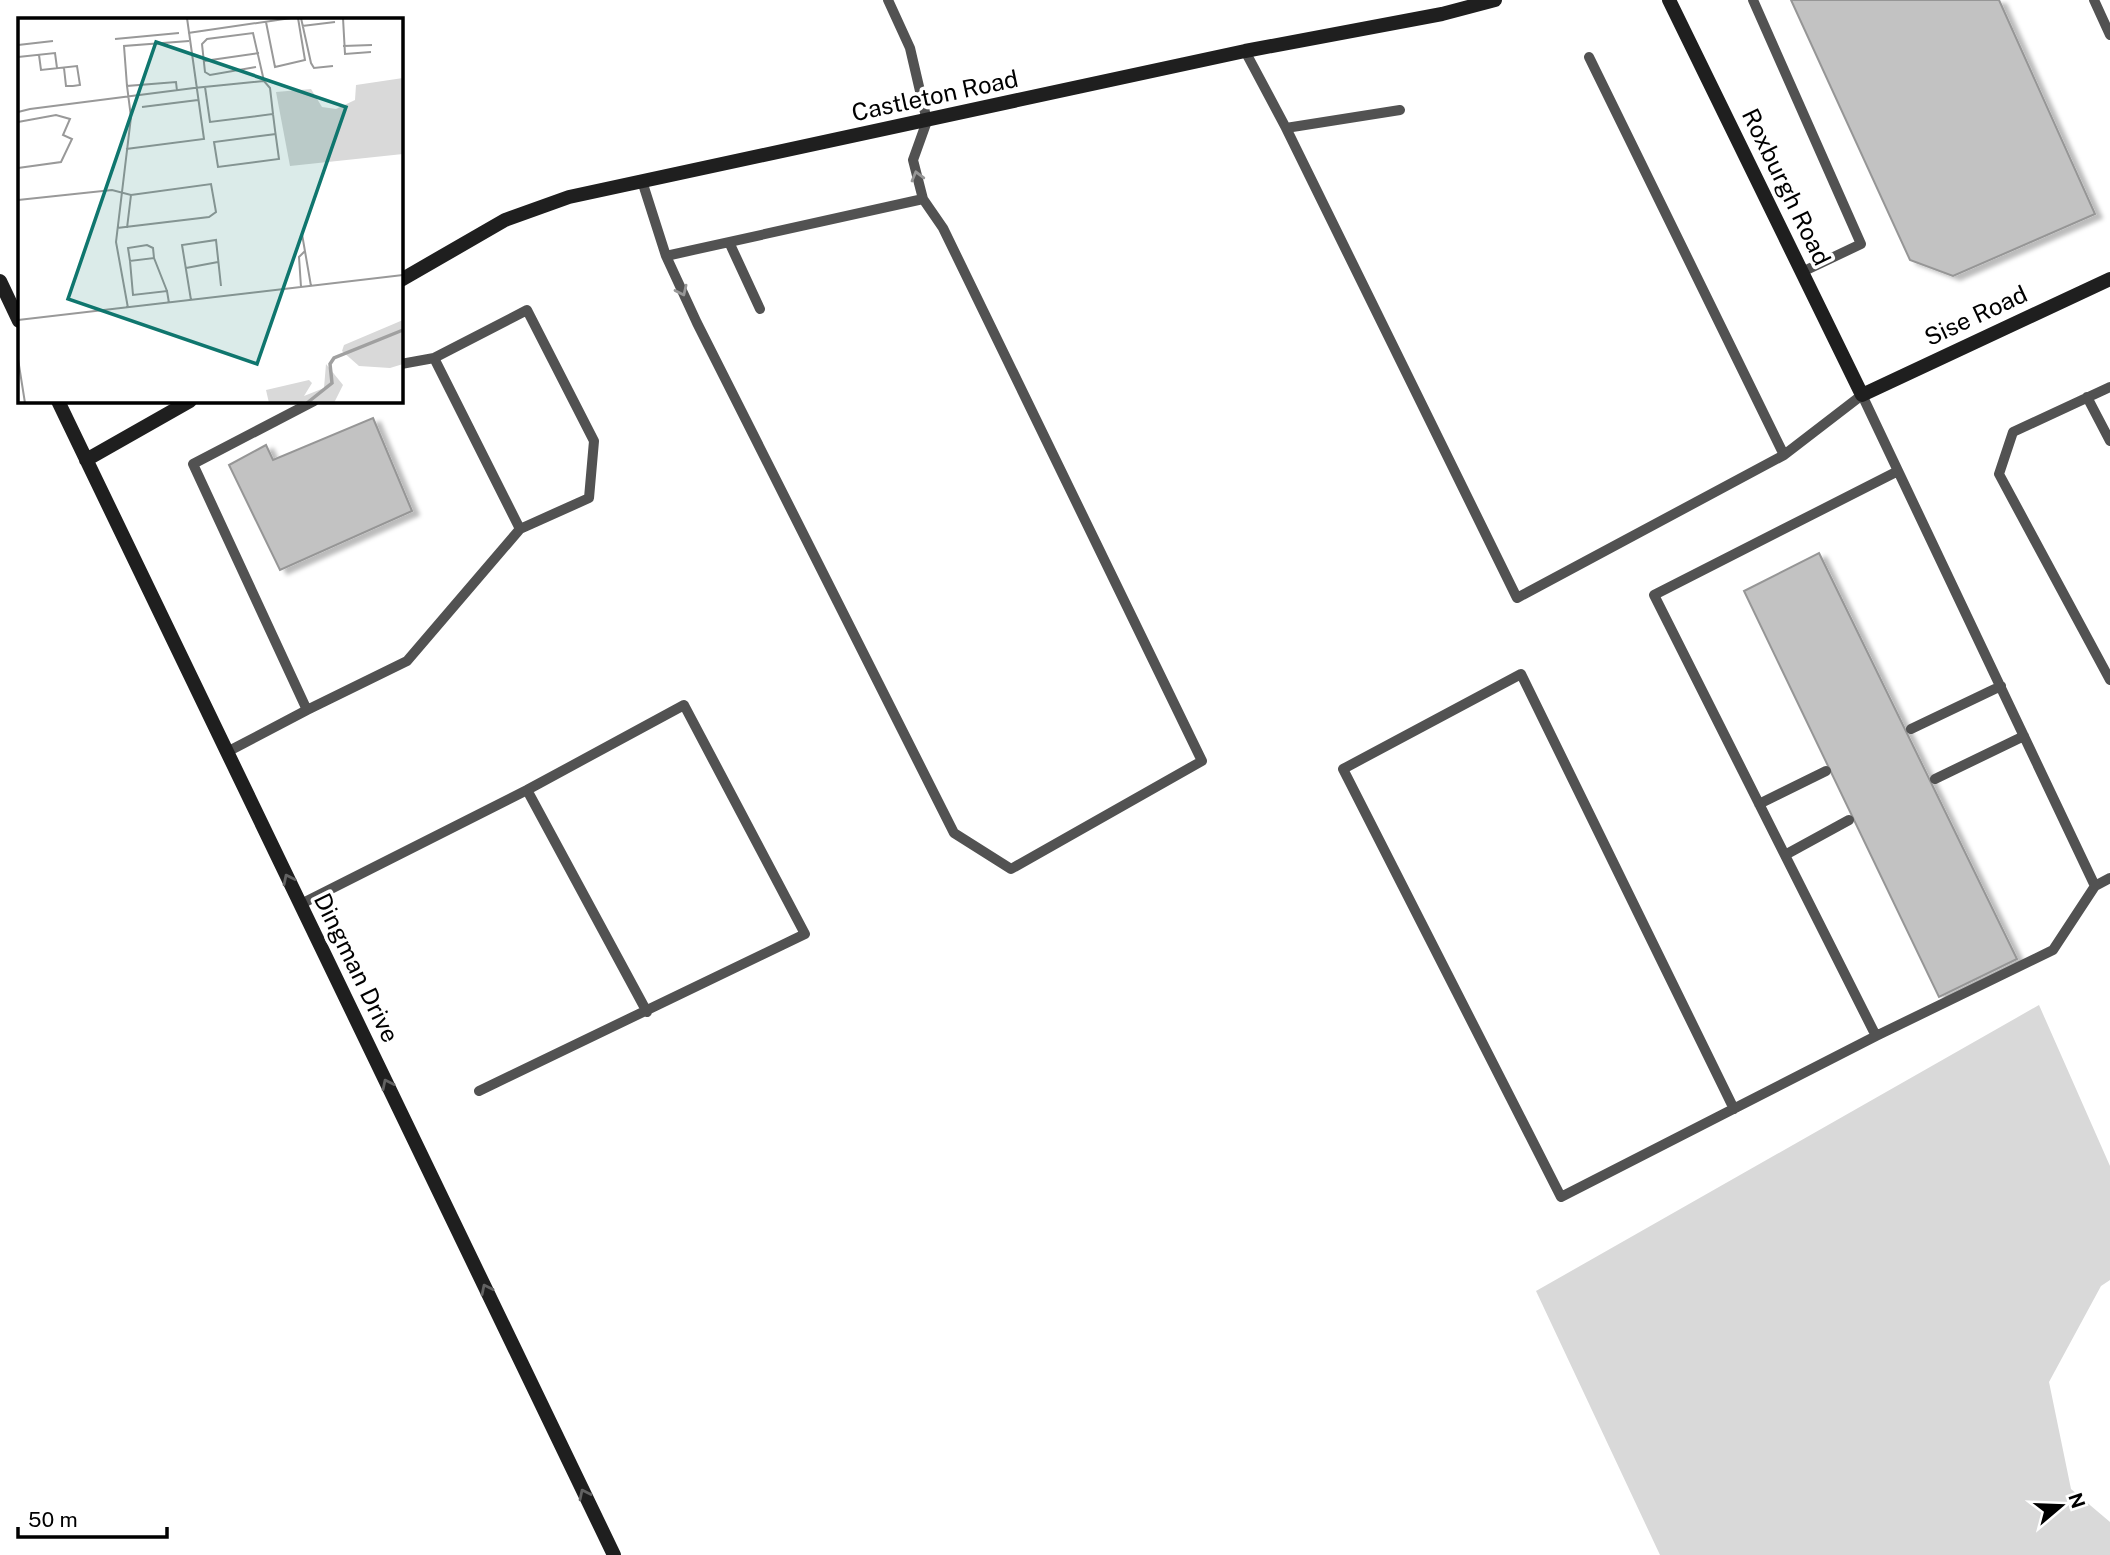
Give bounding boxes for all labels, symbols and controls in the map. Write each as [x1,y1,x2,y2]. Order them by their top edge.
inset map [18,18,402,402]
street label: Castleton Road [849,64,1021,126]
street label: Roxburgh Road [1737,104,1837,270]
one-way arrow [911,170,925,182]
street label: Sise Road [1920,279,2031,351]
one-way arrow [674,284,688,296]
one-way arrow [283,874,297,886]
street label: Dingman Drive [309,888,405,1047]
one-way arrow [381,1079,395,1091]
one-way arrow [480,1284,494,1296]
north arrow [2026,1471,2096,1541]
one-way arrow [579,1489,593,1501]
text: N [2064,1490,2090,1511]
scale bar [18,1496,166,1540]
text: 50 m [28,1507,78,1532]

